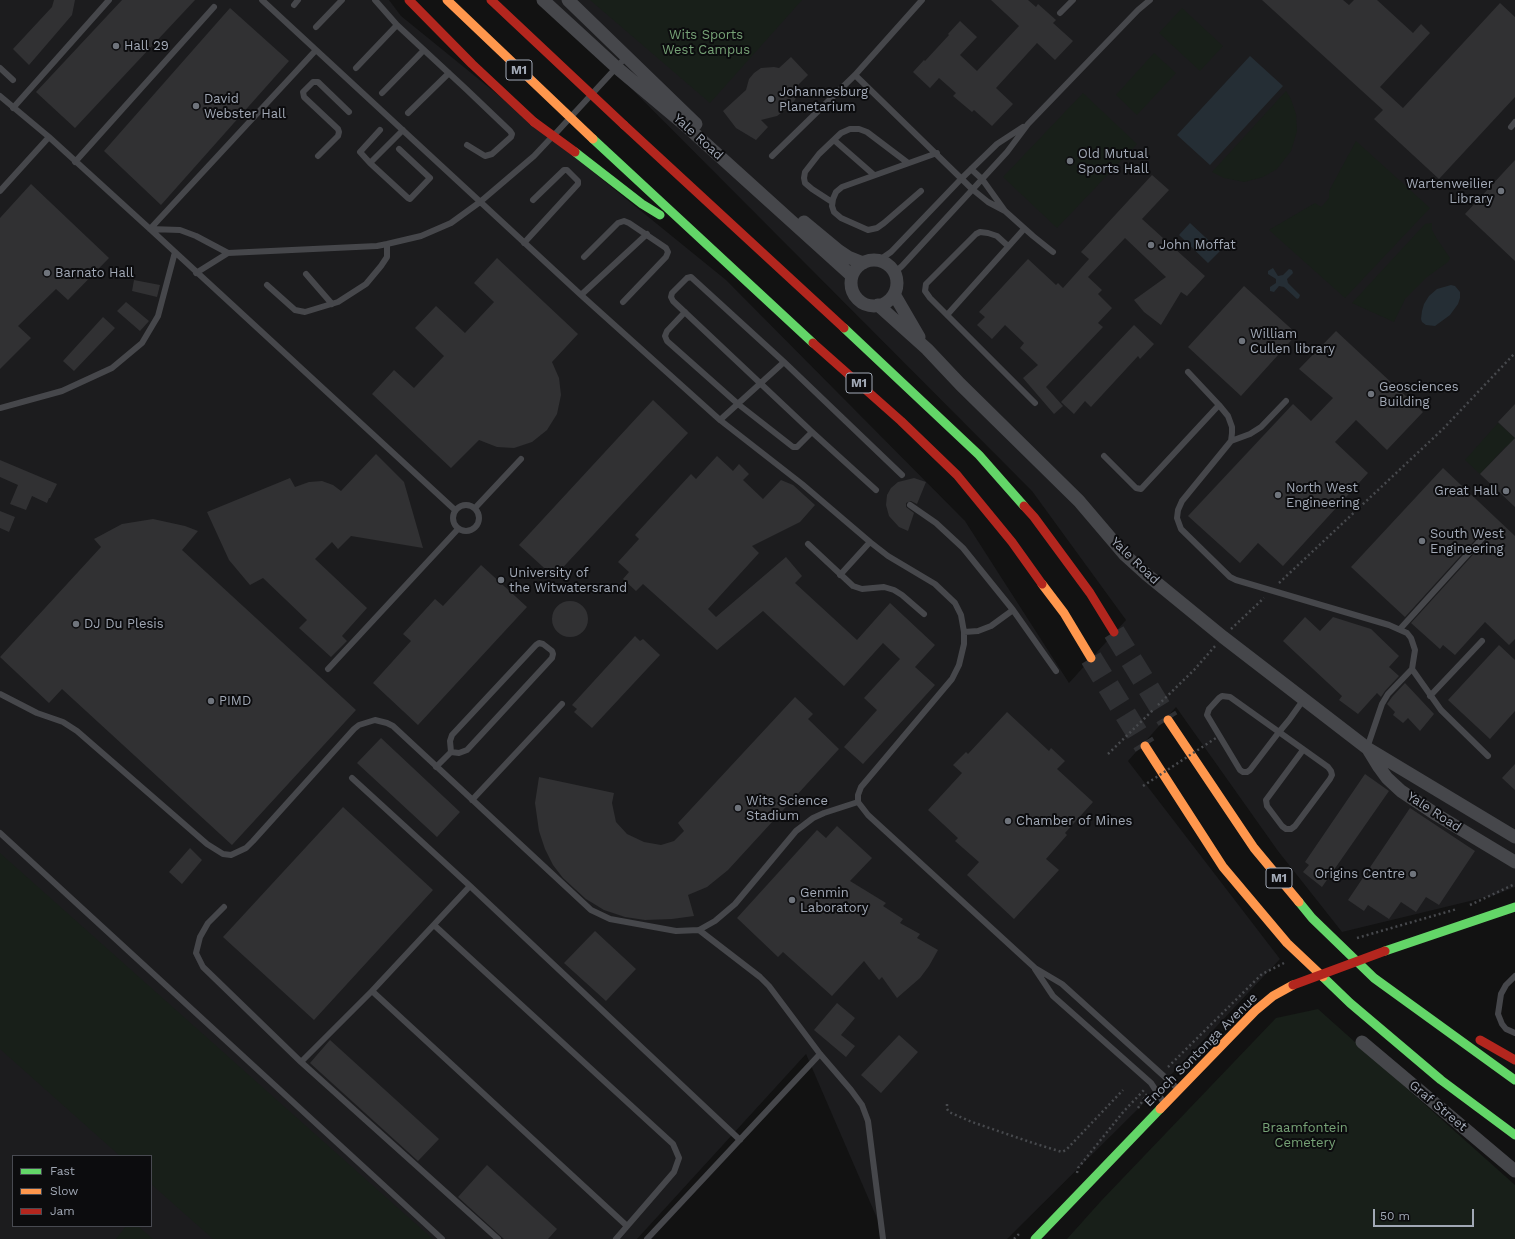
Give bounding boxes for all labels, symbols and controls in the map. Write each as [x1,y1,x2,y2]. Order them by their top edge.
park label: Wits Sports West Campus [662,27,750,58]
place label: Hall 29 [124,38,169,54]
marker: Hall 29 [111,41,121,51]
road number: M1 [506,60,532,80]
place label: Johannesburg Planetarium [779,84,868,115]
place label: David Webster Hall [204,91,286,122]
marker: Johannesburg Planetarium [766,94,776,104]
marker: David Webster Hall [191,101,201,111]
street label: Yale Road [670,111,726,163]
place label: Old Mutual Sports Hall [1078,146,1149,177]
marker: Old Mutual Sports Hall [1065,156,1075,166]
place label: Wartenweilier Library [1406,176,1493,207]
marker: Wartenweilier Library [1496,186,1506,196]
place label: John Moffat [1159,237,1236,253]
marker: John Moffat [1146,240,1156,250]
place label: Barnato Hall [55,265,134,281]
marker: Barnato Hall [42,268,52,278]
place label: William Cullen library [1250,326,1335,357]
marker: William Cullen library [1237,336,1247,346]
road number: M1 [846,373,872,393]
place label: Geosciences Building [1379,379,1458,410]
marker: Geosciences Building [1366,389,1376,399]
place label: North West Engineering [1286,480,1359,511]
place label: Great Hall [1434,483,1498,499]
marker: Great Hall [1501,486,1511,496]
marker: North West Engineering [1273,490,1283,500]
place label: South West Engineering [1430,526,1504,557]
street label: Yale Road [1108,534,1162,588]
marker: South West Engineering [1417,536,1427,546]
place label: University of the Witwatersrand [509,565,627,596]
marker: University of the Witwatersrand [496,575,506,585]
place label: DJ Du Plesis [84,616,164,632]
marker: DJ Du Plesis [71,619,81,629]
place label: PIMD [219,693,251,709]
marker: PIMD [206,696,216,706]
street label: Yale Road [1404,789,1464,835]
place label: Wits Science Stadium [746,793,828,824]
marker: Wits Science Stadium [733,803,743,813]
place label: Chamber of Mines [1016,813,1132,829]
marker: Chamber of Mines [1003,816,1013,826]
place label: Origins Centre [1314,866,1405,882]
road number: M1 [1266,868,1292,888]
marker: Origins Centre [1408,869,1418,879]
place label: Genmin Laboratory [800,885,869,916]
marker: Genmin Laboratory [787,895,797,905]
street label: Enoch Sontonga Avenue [1141,990,1261,1110]
street label: Graf Street [1406,1077,1470,1135]
park label: Braamfontein Cemetery [1262,1120,1348,1151]
legend [12,1155,152,1227]
text: Fast [50,1164,75,1178]
text: Slow [50,1184,78,1198]
scale bar [1375,1201,1476,1227]
text: Jam [50,1204,75,1218]
text: 50 m [1380,1209,1410,1223]

